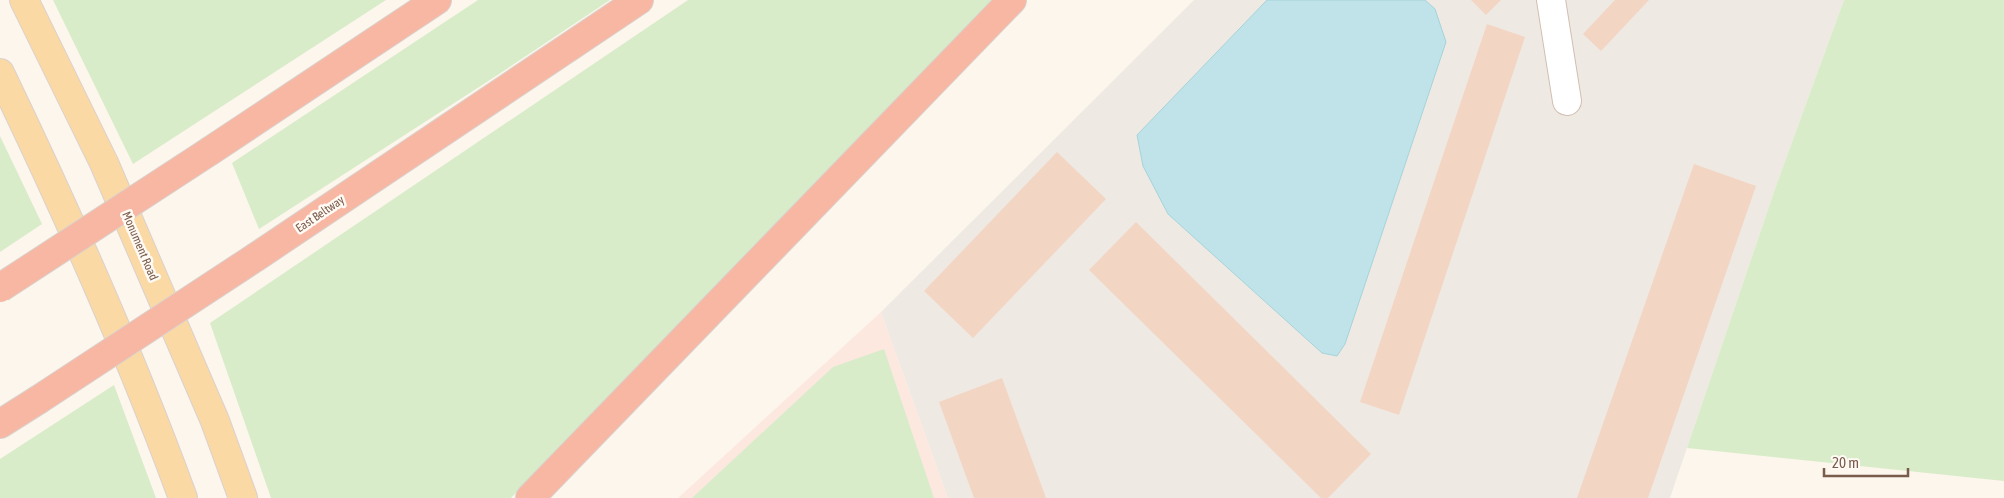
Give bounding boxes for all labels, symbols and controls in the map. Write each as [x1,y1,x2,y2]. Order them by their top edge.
street label: East Beltway [293,193,347,235]
street label: Monument Road [119,210,161,282]
scale bar [1824,446,1908,478]
text: 20 m [1832,454,1859,471]

